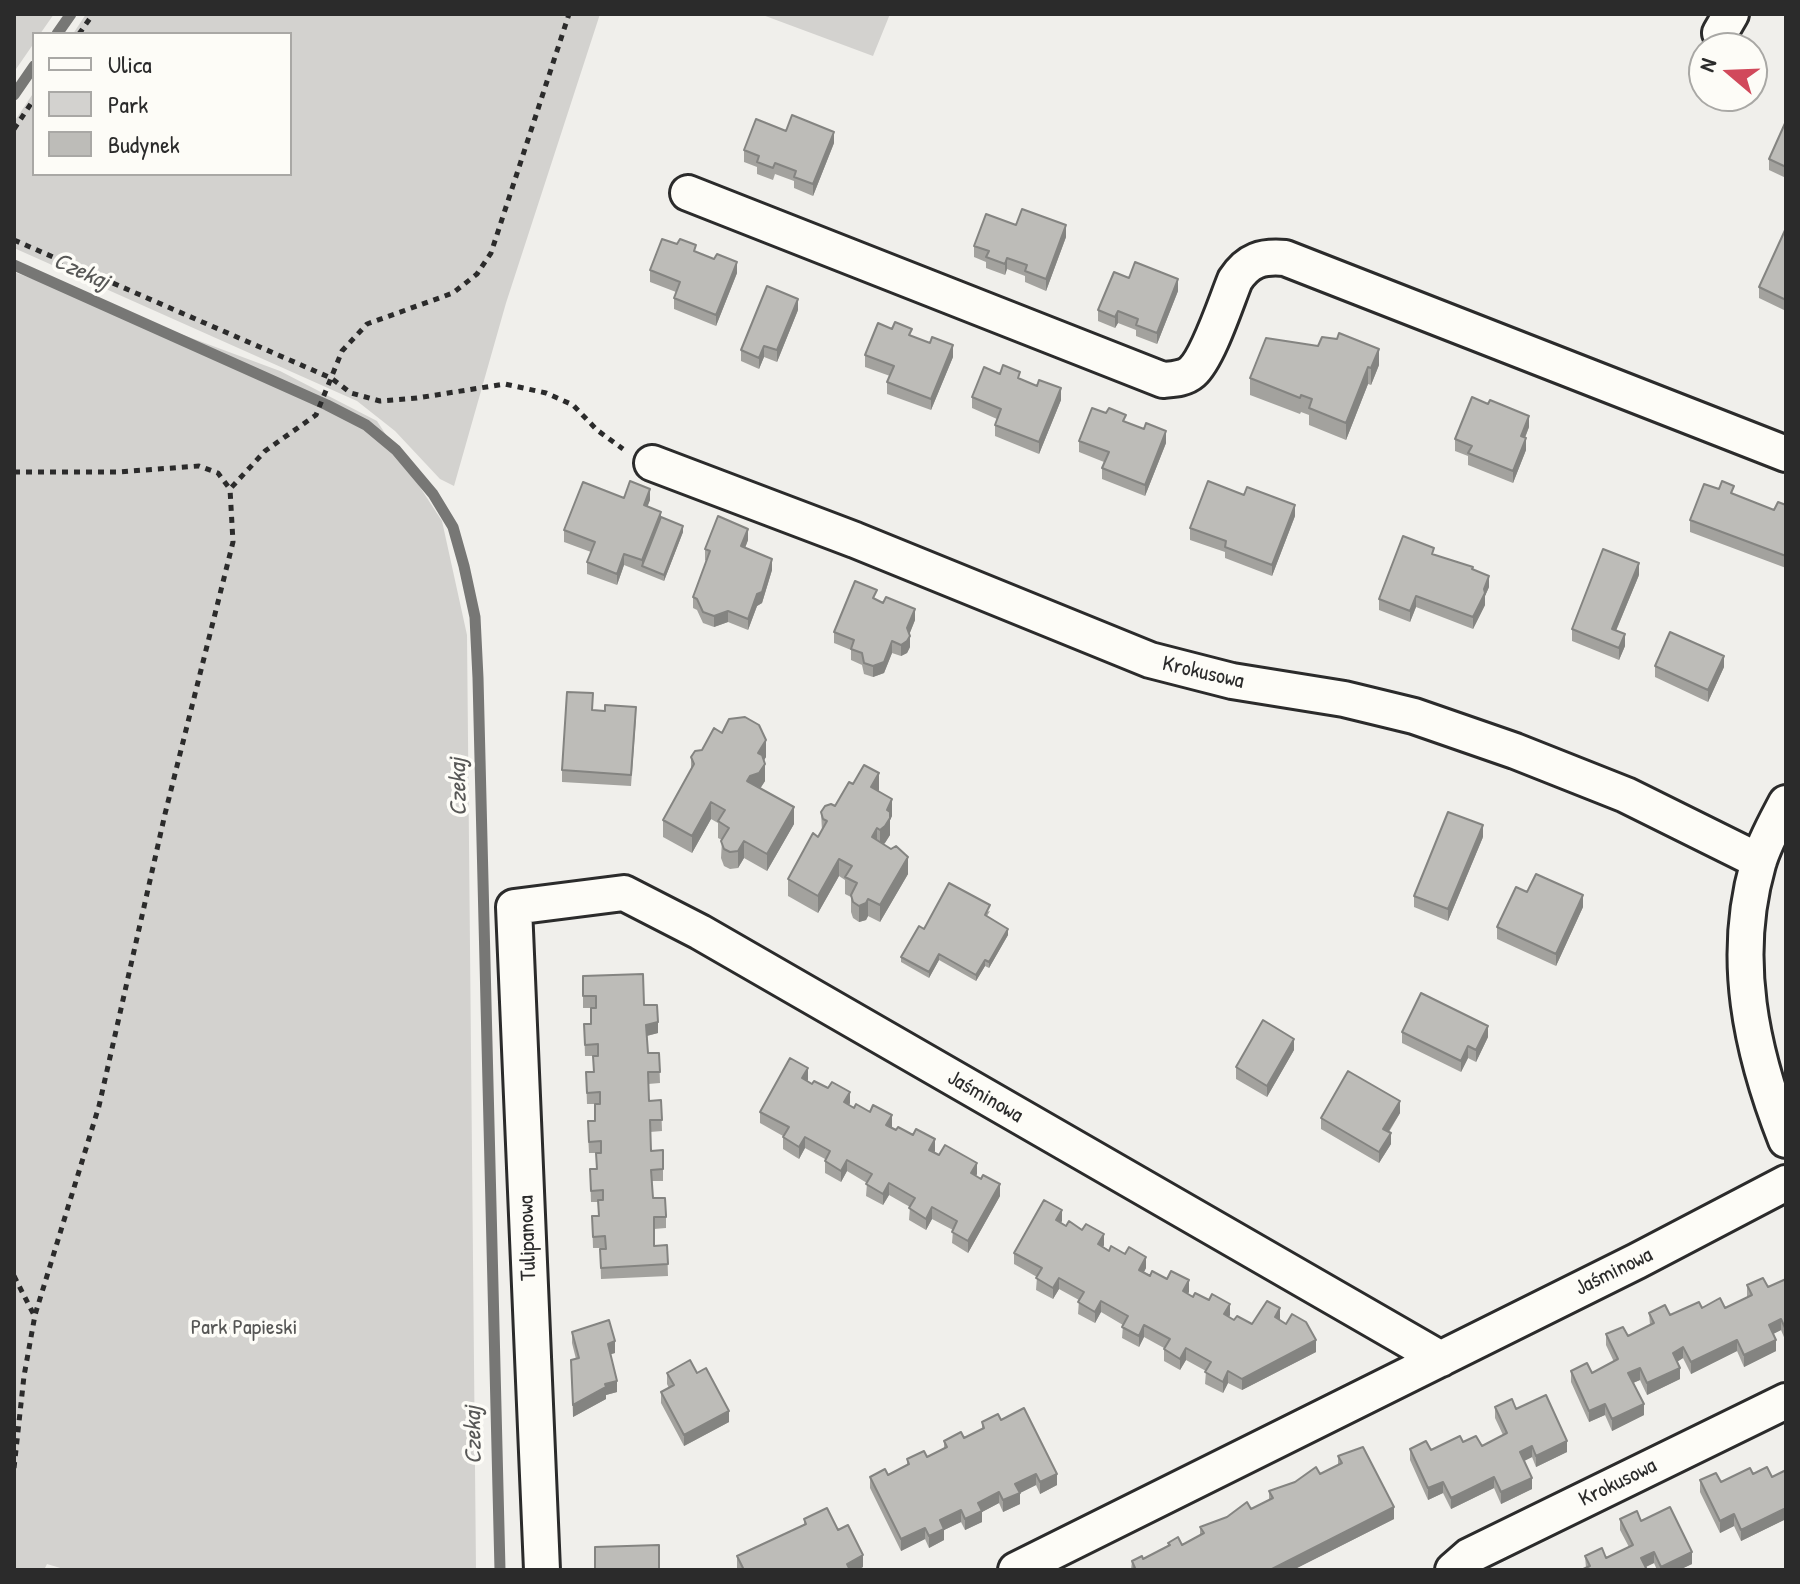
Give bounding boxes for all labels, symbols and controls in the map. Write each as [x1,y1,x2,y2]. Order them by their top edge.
legend [32,32,292,176]
north arrow [1688,32,1768,112]
text: Ulica [108,48,152,80]
text: N [1691,54,1723,75]
text: Park [108,88,148,120]
text: Budynek [108,128,180,160]
water label: Czekaj [49,247,113,297]
street label: Krokusowa [1160,651,1246,695]
water label: Czekaj [444,758,474,816]
street label: Jaśminowa [943,1065,1027,1129]
street label: Tulipanowa [513,1195,543,1281]
street label: Jaśminowa [1571,1242,1657,1302]
park label: Park Papieski [191,1315,297,1341]
water label: Czekaj [459,1406,489,1464]
street label: Krokusowa [1575,1453,1661,1513]

